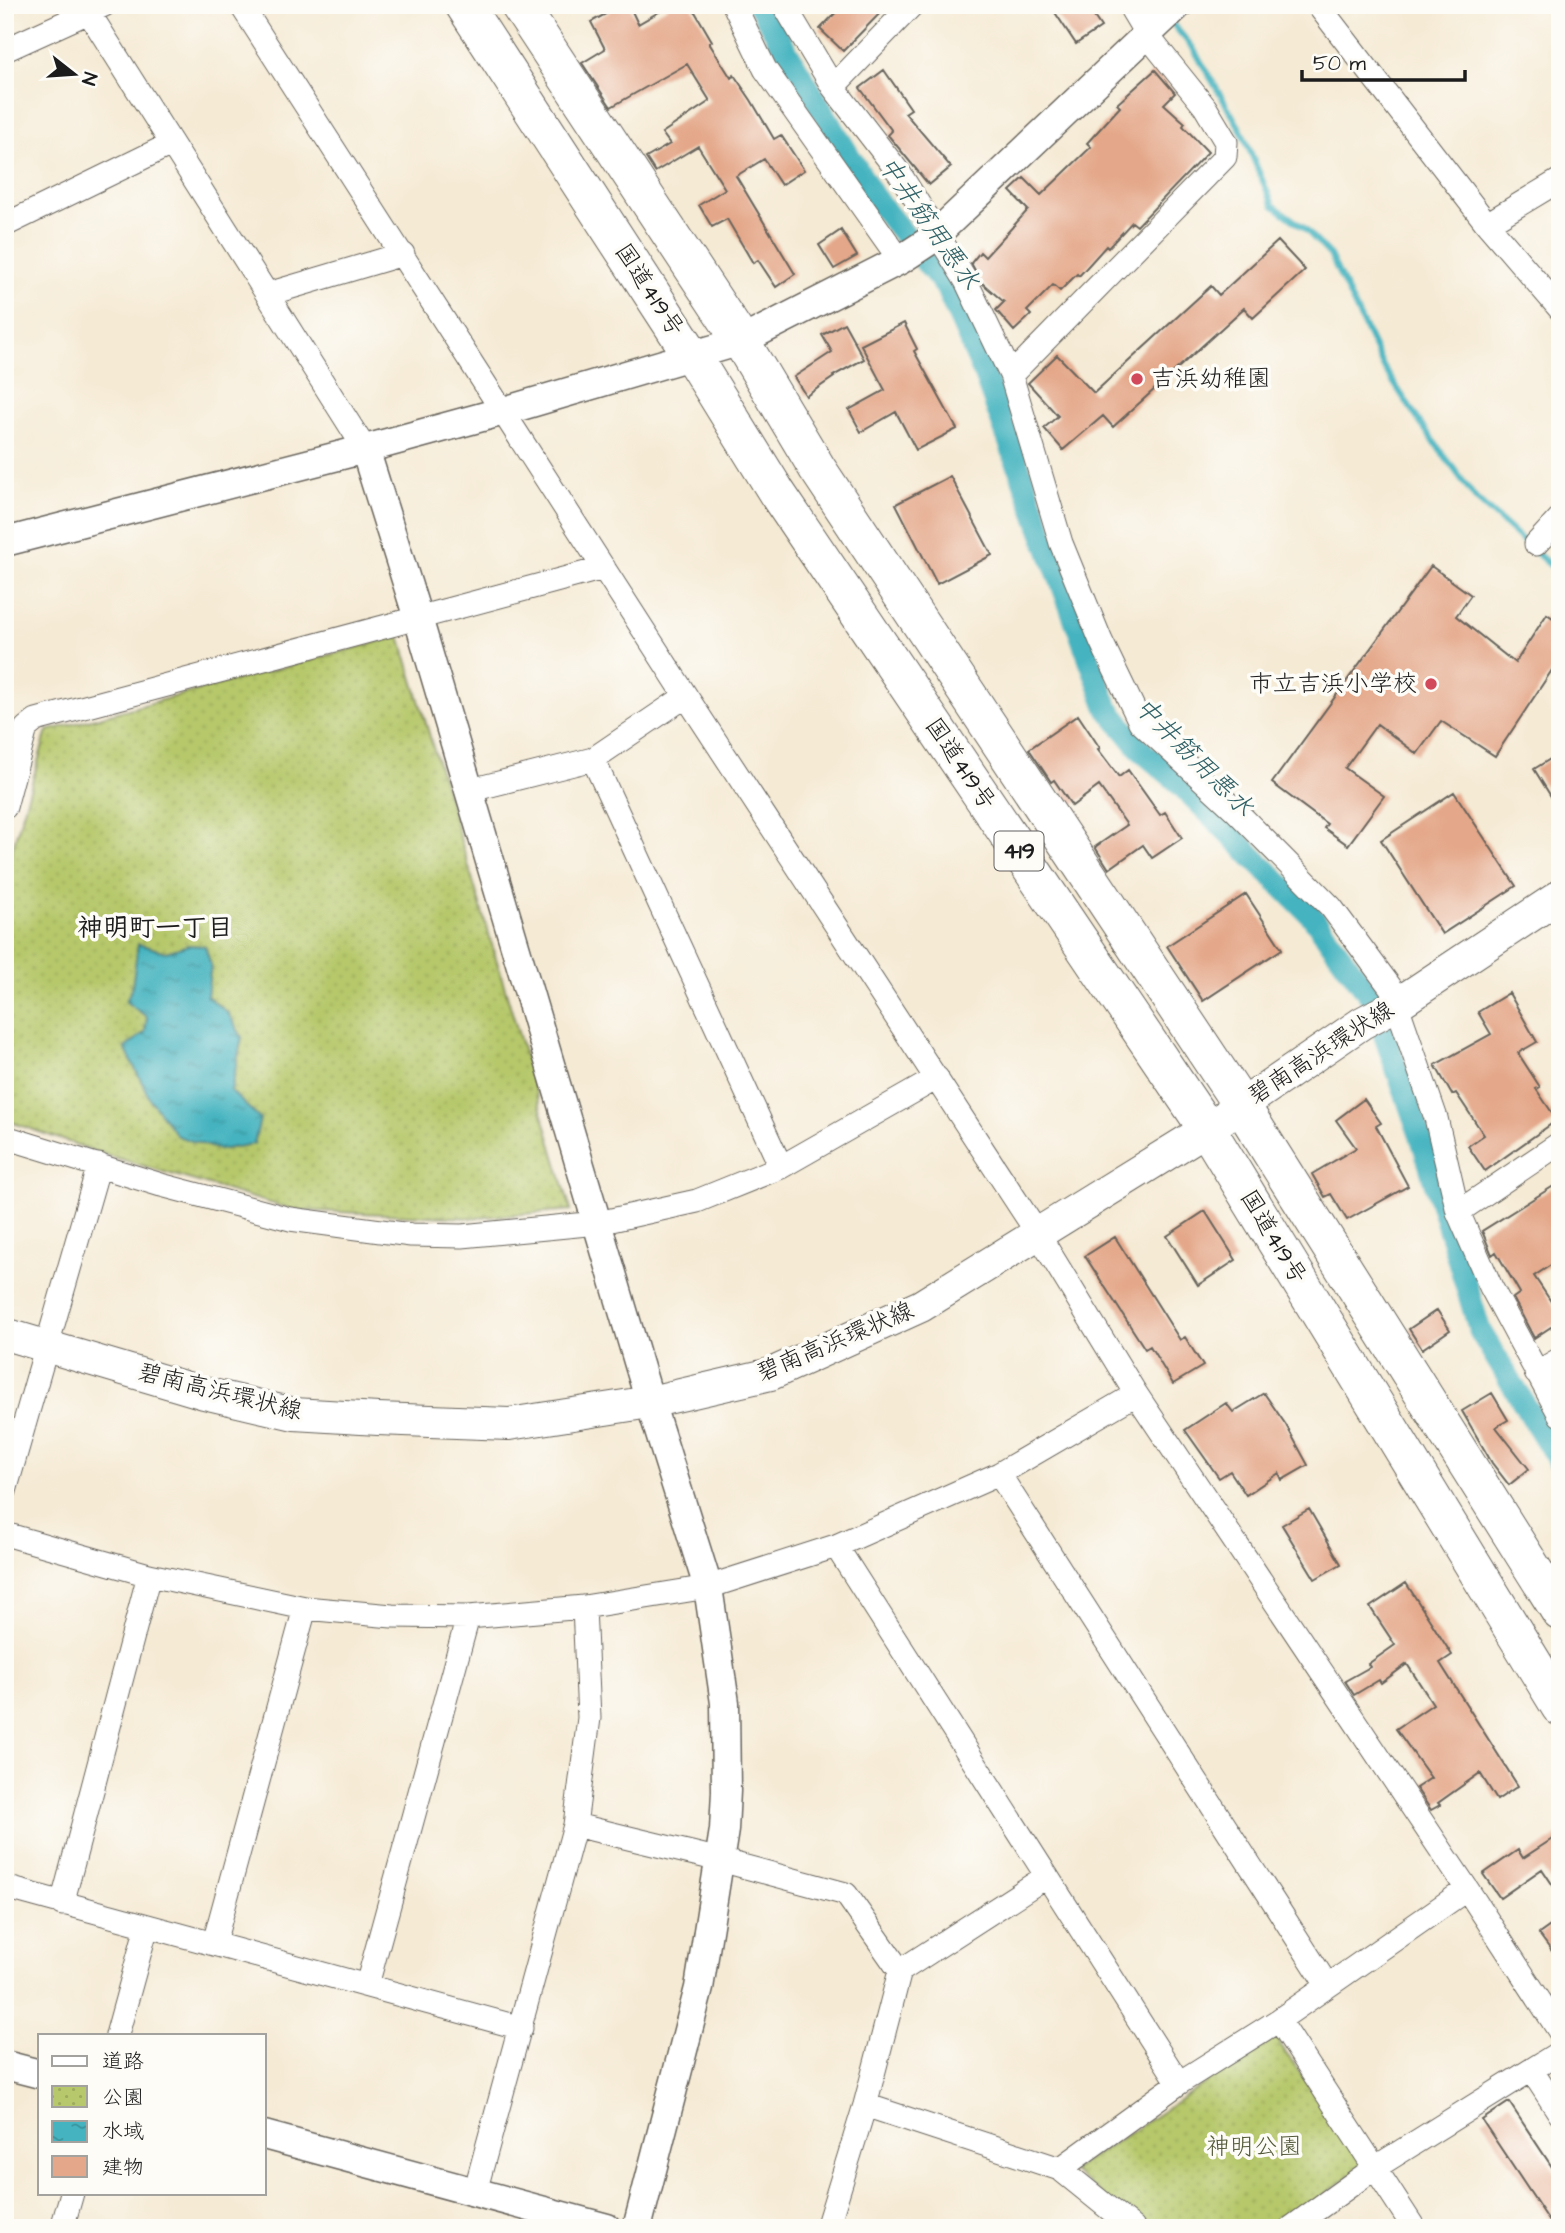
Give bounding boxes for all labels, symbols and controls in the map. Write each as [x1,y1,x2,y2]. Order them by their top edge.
north arrow [38,38,108,108]
scale bar [1302,38,1465,82]
text: 50 m [1313,49,1367,78]
text: N [74,69,103,88]
water label: 中井筋用悪水 [870,149,988,297]
street label: 国道419号 [606,237,692,343]
place label: 吉浜幼稚園 [1151,362,1271,396]
marker: 吉浜幼稚園 [1129,371,1145,387]
place label: 市立吉浜小学校 [1249,667,1417,701]
marker: 市立吉浜小学校 [1423,676,1439,692]
water label: 中井筋用悪水 [1126,689,1262,825]
street label: 国道419号 [917,711,1003,817]
road number: 419 [995,832,1044,870]
district label: 神明町一丁目 [77,910,233,946]
street label: 碧南高浜環状線 [1241,993,1401,1113]
street label: 国道419号 [1231,1183,1315,1291]
street label: 碧南高浜環状線 [751,1294,919,1390]
street label: 碧南高浜環状線 [134,1355,306,1429]
legend [38,2034,266,2194]
text: 道路 [102,2047,144,2076]
text: 公園 [102,2083,144,2112]
text: 水域 [102,2117,144,2146]
park label: 神明公園 [1206,2130,1302,2164]
text: 建物 [102,2153,144,2182]

